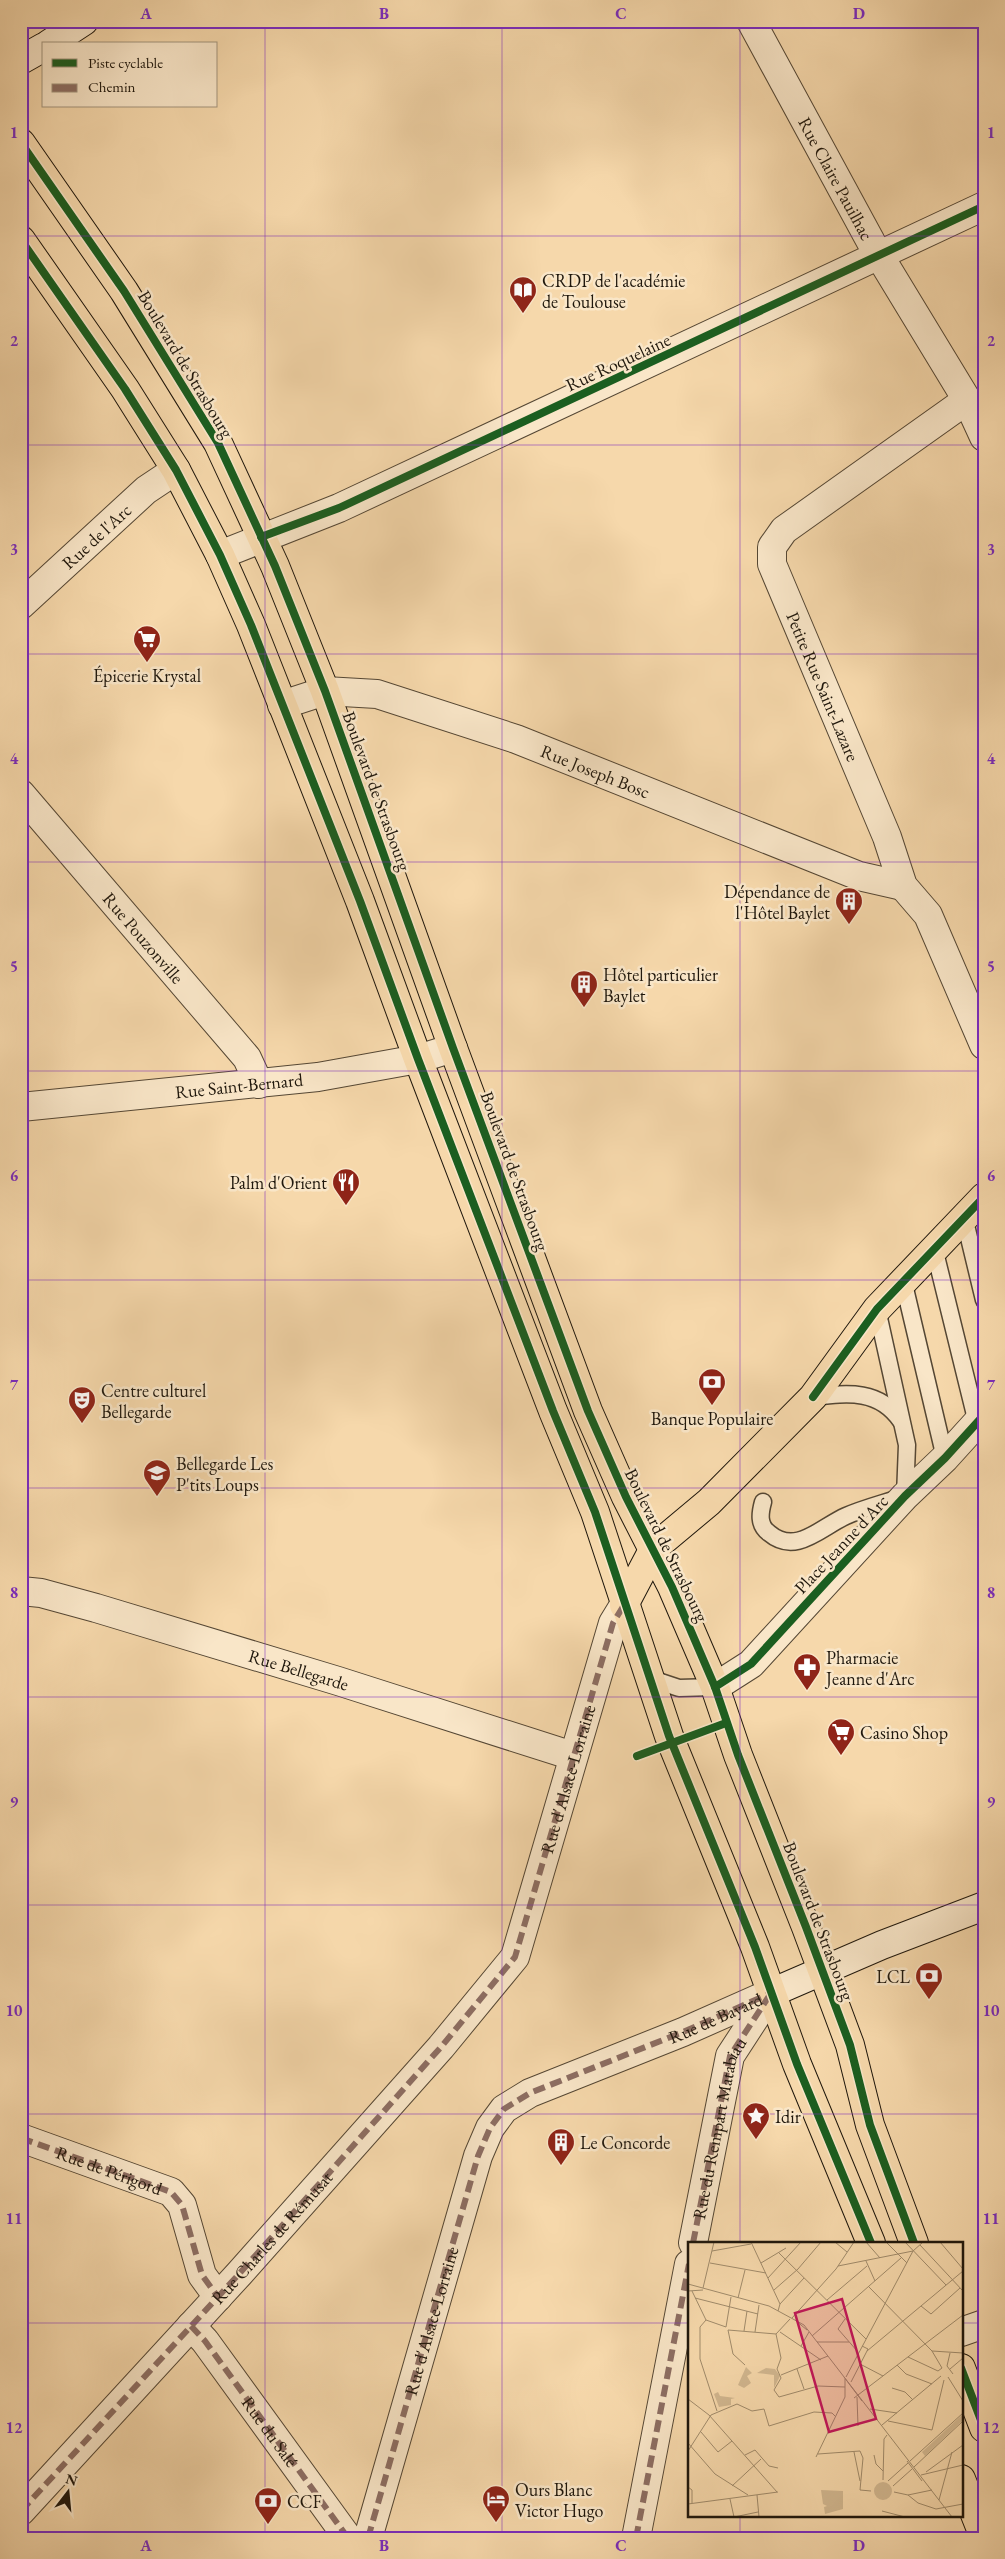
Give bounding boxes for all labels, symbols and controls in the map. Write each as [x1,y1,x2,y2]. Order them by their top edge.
text: A [139,3,152,24]
text: B [379,3,389,24]
text: C [615,3,627,24]
text: D [853,3,865,24]
legend [42,42,218,108]
text: Piste cyclable [88,53,163,72]
text: Chemin [88,77,136,96]
street label: Rue Claire Pauilhac [794,113,879,244]
text: 1 [10,122,18,143]
text: 1 [987,122,995,143]
place label: CRDP de l'académie de Toulouse [542,269,685,313]
library icon: CRDP de l'académie de Toulouse [508,275,538,314]
street label: Boulevard de Strasbourg [133,286,239,442]
street label: Rue Roquelaine [562,328,674,396]
text: 2 [10,330,19,351]
text: 2 [987,330,996,351]
street label: Rue de l'Arc [56,498,136,574]
text: 3 [10,539,18,560]
text: 3 [987,539,995,560]
street label: Petite Rue Saint-Lazare [782,608,865,764]
supermarket icon: Épicerie Krystal [132,624,162,663]
place label: Épicerie Krystal [93,664,201,687]
street label: Boulevard de Strasbourg [337,708,417,874]
street label: Rue Joseph Bosc [538,739,653,803]
text: 4 [10,748,19,769]
text: 4 [987,748,996,769]
place label: Dépendance de l'Hôtel Baylet [724,880,830,924]
building icon: Dépendance de l'Hôtel Baylet [834,886,864,925]
street label: Rue Pouzonville [98,887,189,988]
text: 5 [10,956,18,977]
text: 5 [987,956,995,977]
place label: Hôtel particulier Baylet [603,963,718,1007]
building icon: Hôtel particulier Baylet [569,969,599,1008]
street label: Rue Saint-Bernard [174,1067,305,1103]
street label: Boulevard de Strasbourg [475,1088,555,1254]
text: 6 [10,1165,19,1186]
text: 6 [987,1165,996,1186]
restaurant icon: Palm d'Orient [331,1167,361,1206]
place label: Palm d'Orient [230,1171,327,1194]
bank icon: Banque Populaire [697,1367,727,1406]
text: 7 [10,1374,19,1395]
text: 7 [987,1374,996,1395]
place label: Centre culturel Bellegarde [101,1379,206,1423]
theatre icon: Centre culturel Bellegarde [67,1385,97,1424]
place label: Banque Populaire [651,1407,773,1430]
place label: Bellegarde Les P'tits Loups [176,1452,274,1496]
school or university icon: Bellegarde Les P'tits Loups [142,1458,172,1497]
street label: Boulevard de Strasbourg [620,1464,714,1626]
street label: Place Jeanne d'Arc [789,1490,893,1598]
text: 8 [10,1582,18,1603]
text: 8 [987,1582,995,1603]
street label: Rue Bellegarde [246,1643,352,1695]
place label: Pharmacie Jeanne d'Arc [824,1646,914,1690]
pharmacy icon: Pharmacie Jeanne d'Arc [792,1652,822,1691]
street label: Rue d'Alsace-Lorraine [535,1702,600,1856]
supermarket icon: Casino Shop [826,1717,856,1756]
place label: Casino Shop [860,1721,948,1744]
text: 9 [10,1791,19,1812]
text: 9 [987,1791,996,1812]
street label: Boulevard de Strasbourg [778,1838,860,2004]
bank icon: LCL [914,1961,944,2000]
place label: LCL [876,1965,910,1988]
street label: Rue de Bayard [665,1987,766,2048]
text: 10 [6,2000,23,2021]
text: 10 [983,2000,1000,2021]
street label: Rue du Rempart Matabiau [686,2032,751,2221]
place icon: Idir [741,2101,771,2140]
place label: Idir [775,2105,801,2128]
building icon: Le Concorde [546,2127,576,2166]
place label: Le Concorde [580,2131,670,2154]
street label: Rue de Périgord [53,2140,166,2200]
street label: Rue Charles de Rémusat [206,2166,337,2309]
text: 11 [6,2208,22,2229]
text: 11 [983,2208,999,2229]
inset map [688,2242,962,2516]
street label: Rue d'Alsace-Lorraine [398,2244,463,2398]
street label: Rue du Salé [237,2391,304,2471]
text: 12 [6,2417,23,2438]
text: 12 [983,2417,1000,2438]
north arrow [42,2466,92,2516]
text: N [64,2469,80,2490]
place label: Ours Blanc Victor Hugo [515,2478,604,2522]
hotel icon: Ours Blanc Victor Hugo [481,2484,511,2523]
bank icon: CCF [253,2486,283,2525]
place label: CCF [287,2490,322,2513]
text: A [139,2535,152,2556]
text: B [379,2535,389,2556]
text: C [615,2535,627,2556]
text: D [853,2535,865,2556]

